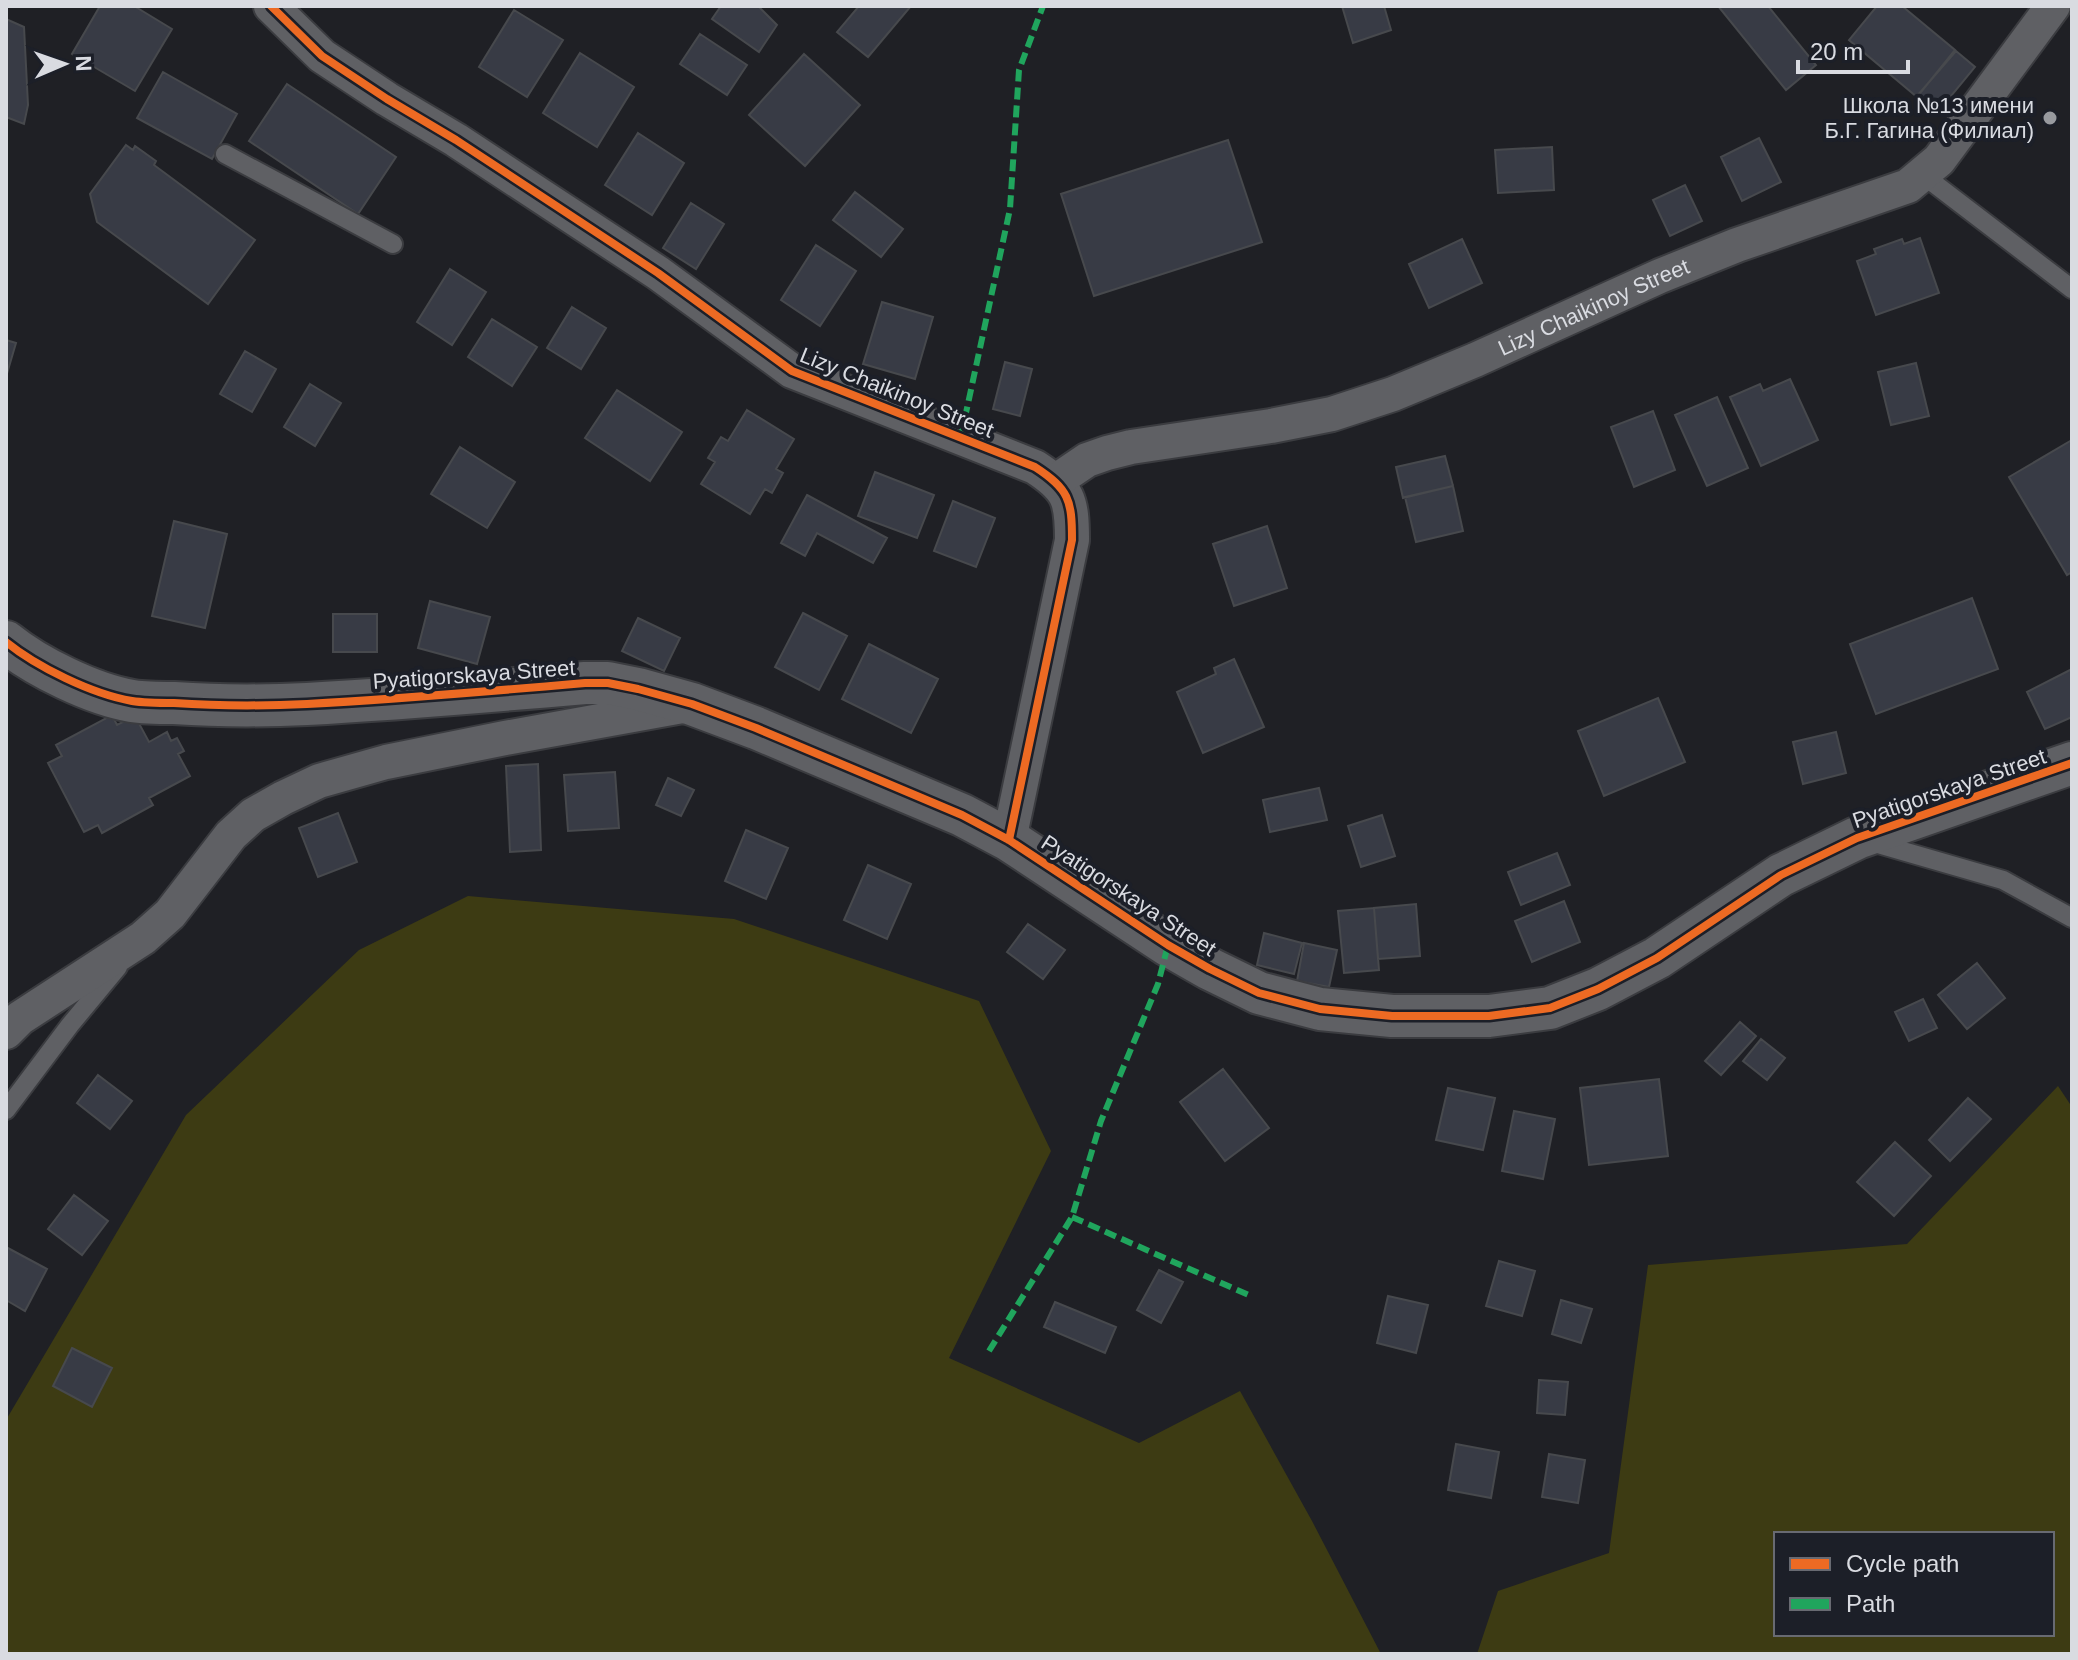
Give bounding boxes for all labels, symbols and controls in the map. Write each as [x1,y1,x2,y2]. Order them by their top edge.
north arrow [24,24,104,104]
scale bar [1798,24,1908,74]
text: 20 m [1810,38,1863,65]
text: N [71,55,96,72]
place label: Школа №13 имени Б.Г. Гагина (Филиал) [1824,93,2034,143]
marker: Школа №13 имени Б.Г. Гагина (Филиал) [2041,109,2059,127]
street label: Lizy Chaikinoy Street [1494,254,1693,361]
street label: Lizy Chaikinoy Street [796,342,997,443]
street label: Pyatigorskaya Street [372,655,576,694]
street label: Pyatigorskaya Street [1849,744,2049,833]
street label: Pyatigorskaya Street [1037,830,1221,961]
legend [1774,1532,2054,1636]
text: Cycle path [1846,1550,1959,1577]
text: Path [1846,1590,1895,1617]

